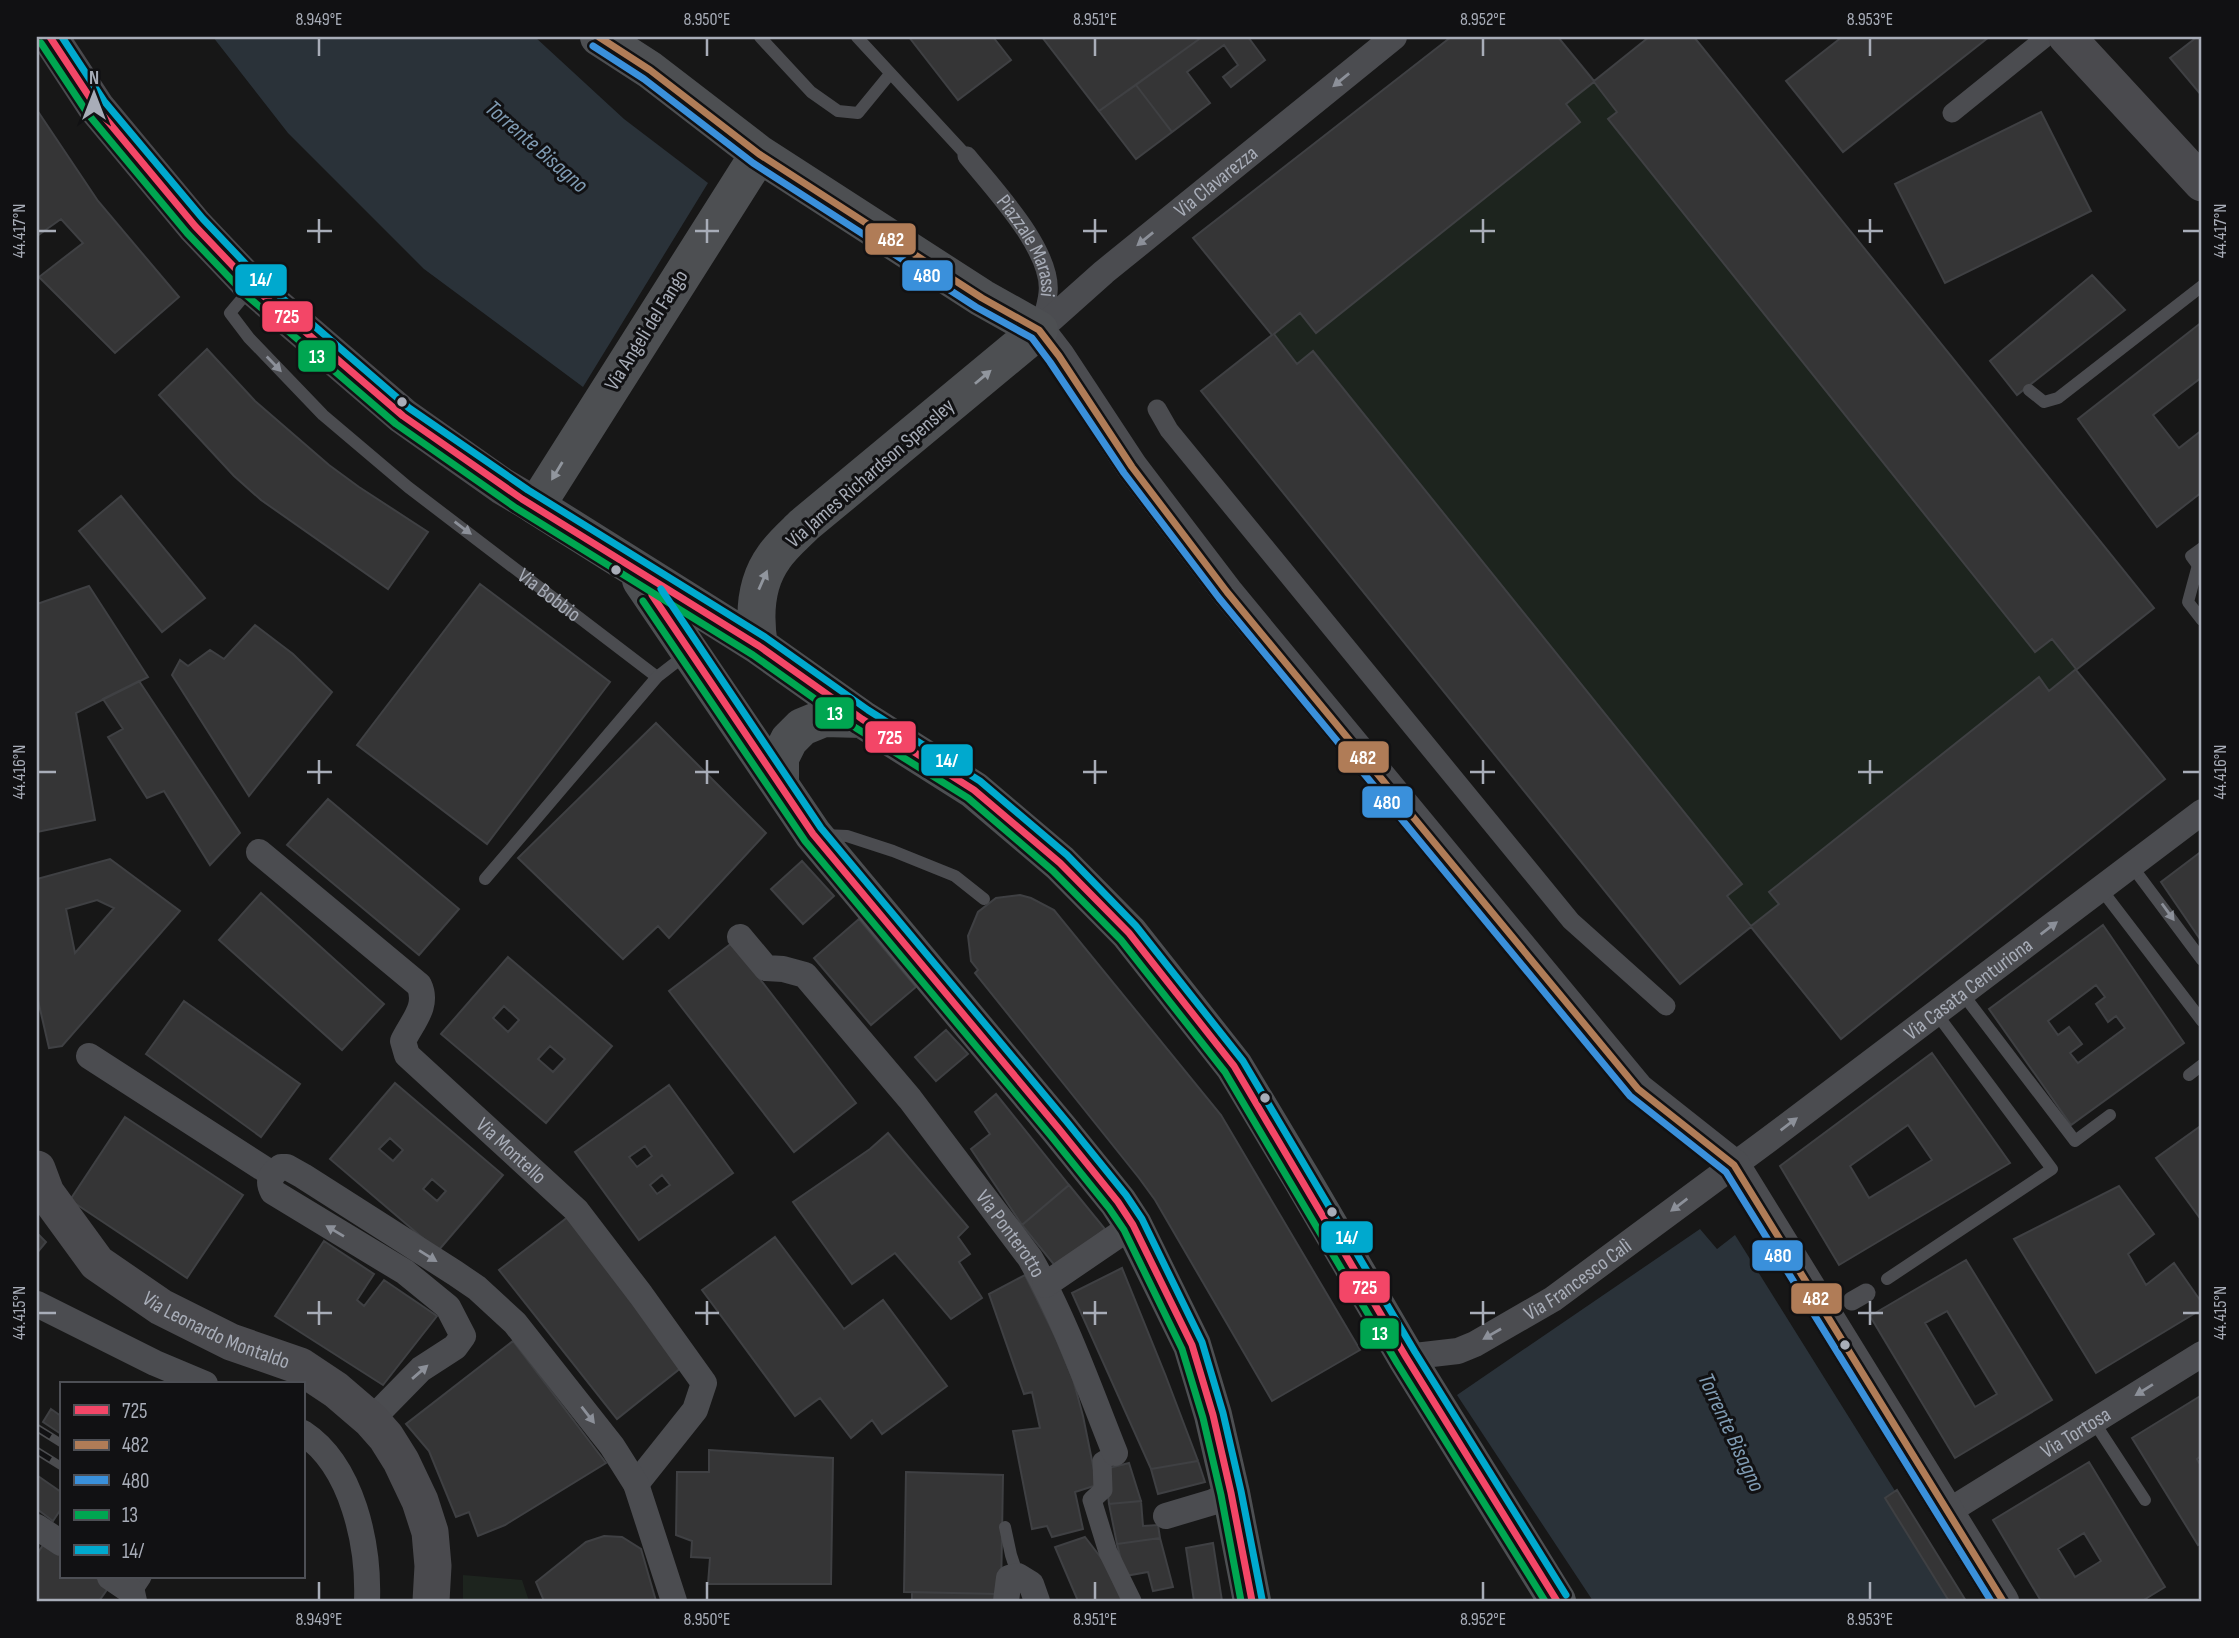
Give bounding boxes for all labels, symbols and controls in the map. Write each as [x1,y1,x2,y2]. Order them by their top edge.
text: 8.949°E [295,9,343,30]
text: 8.950°E [684,9,730,30]
text: 8.951°E [1073,9,1117,30]
text: 8.952°E [1460,9,1506,30]
text: 8.953°E [1847,9,1893,30]
north arrow [60,60,130,130]
text: N [89,67,99,90]
one-way arrow [1332,72,1350,87]
water label: Torrente Bisagno [479,94,594,200]
street label: Via Clavarezza [1169,141,1263,223]
street label: Piazzale Marassi [991,190,1060,298]
text: 44.417°N [9,204,30,258]
text: 44.417°N [2210,204,2231,258]
line badge: 482 [864,222,917,256]
text: 482 [878,229,904,252]
one-way arrow [1137,231,1155,246]
line badge: 480 [901,259,954,292]
line badge: 14/ [234,263,288,297]
street label: Via Angeli del Fango [599,265,693,395]
text: 480 [914,265,940,288]
text: 14/ [250,269,273,292]
line badge: 725 [261,300,314,333]
text: 725 [275,306,299,329]
line badge: 13 [297,339,337,373]
text: 13 [309,346,325,369]
one-way arrow [266,356,283,373]
one-way arrow [973,369,991,384]
street label: Via James Richardson Spensley [781,393,960,553]
unlabelled marker [395,395,409,409]
one-way arrow [551,461,563,480]
one-way arrow [453,521,471,536]
street label: Via Bobbio [512,563,586,627]
unlabelled marker [609,563,623,577]
one-way arrow [758,569,769,590]
line badge: 13 [814,696,855,730]
text: 13 [827,703,843,726]
line badge: 725 [864,720,917,754]
text: 725 [878,727,902,750]
line badge: 482 [1337,740,1390,774]
line badge: 14/ [920,743,974,777]
text: 44.416°N [9,745,30,799]
text: 44.416°N [2210,745,2231,799]
text: 482 [1350,747,1376,770]
text: 14/ [936,750,959,773]
line badge: 480 [1361,785,1414,819]
text: 480 [1374,792,1400,815]
one-way arrow [2161,903,2175,921]
one-way arrow [2040,921,2058,935]
street label: Via Casata Centuriona [1899,933,2038,1046]
unlabelled marker [1258,1091,1272,1105]
street label: Via Montello [471,1113,551,1189]
one-way arrow [1780,1117,1798,1131]
street label: Via Ponterotto [970,1185,1050,1282]
one-way arrow [1670,1198,1688,1212]
unlabelled marker [1325,1205,1339,1219]
line badge: 14/ [1320,1220,1374,1254]
one-way arrow [325,1224,344,1237]
text: 14/ [1336,1227,1359,1250]
street label: Via Francesco Calì [1519,1233,1637,1326]
line badge: 480 [1751,1239,1804,1272]
text: 480 [1765,1245,1791,1268]
one-way arrow [418,1250,438,1263]
line badge: 725 [1338,1270,1391,1304]
text: 725 [1353,1277,1377,1300]
line badge: 482 [1790,1282,1843,1315]
text: 44.415°N [9,1286,30,1340]
street label: Via Leonardo Montaldo [138,1286,293,1374]
text: 44.415°N [2210,1286,2231,1340]
text: 482 [1803,1288,1829,1311]
line badge: 13 [1359,1317,1400,1350]
text: 13 [1372,1323,1388,1346]
one-way arrow [1483,1328,1502,1340]
unlabelled marker [1838,1338,1852,1352]
one-way arrow [411,1365,428,1380]
water label: Torrente Bisagno [1691,1369,1771,1497]
legend [60,1382,304,1578]
one-way arrow [2135,1384,2154,1397]
text: 725 [122,1399,147,1424]
street label: Via Tortosa [2036,1402,2115,1464]
one-way arrow [580,1406,595,1424]
text: 482 [122,1433,149,1458]
text: 480 [122,1469,149,1494]
text: 13 [122,1503,138,1528]
text: 14/ [122,1539,144,1564]
text: 8.949°E [295,1609,343,1630]
text: 8.950°E [684,1609,730,1630]
text: 8.951°E [1073,1609,1117,1630]
text: 8.952°E [1460,1609,1506,1630]
text: 8.953°E [1847,1609,1893,1630]

